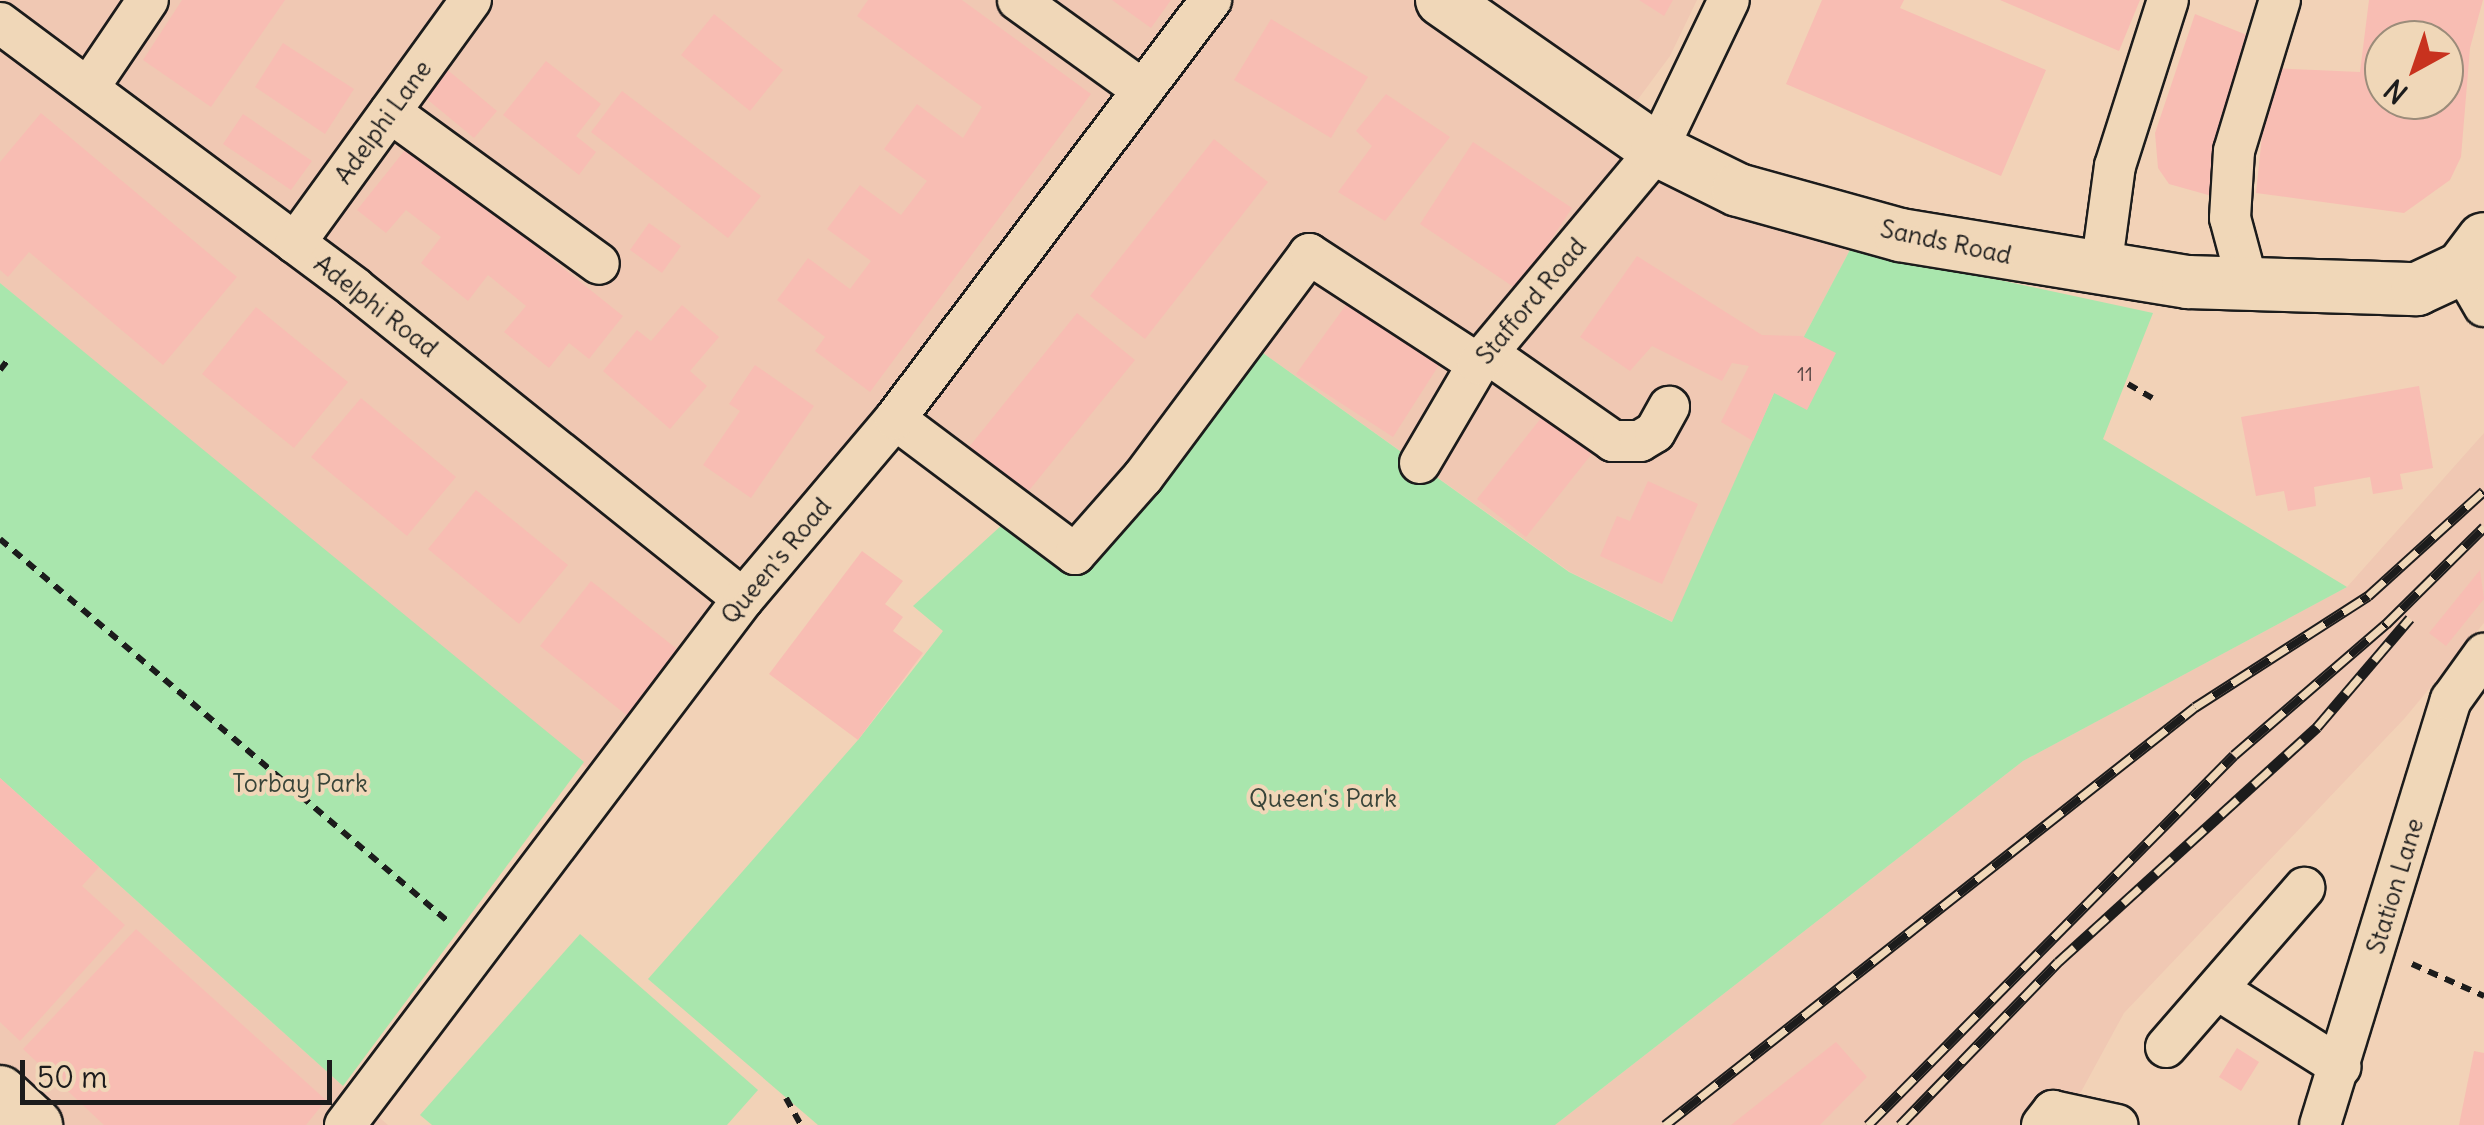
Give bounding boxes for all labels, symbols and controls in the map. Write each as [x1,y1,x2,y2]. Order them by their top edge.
north arrow [2364,20,2464,120]
street label: Adelphi Lane [328,54,438,190]
text: N [2377,71,2415,111]
street label: Sands Road [1878,213,2014,271]
street label: Stafford Road [1470,232,1592,370]
street label: Adelphi Road [308,248,444,364]
house number: 11 [1797,361,1813,385]
street label: Queen's Road [715,492,837,630]
park label: Torbay Park [232,768,368,798]
park label: Queen's Park [1249,783,1397,813]
street label: Station Lane [2360,815,2430,957]
scale bar [25,1040,338,1102]
text: 50 m [37,1058,107,1096]

